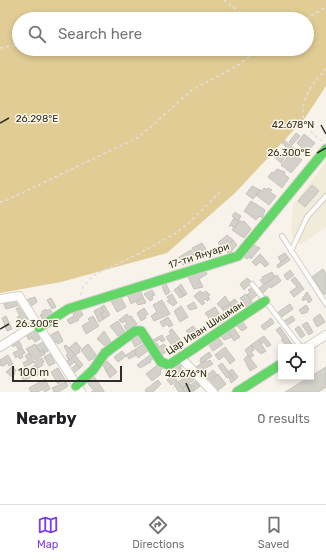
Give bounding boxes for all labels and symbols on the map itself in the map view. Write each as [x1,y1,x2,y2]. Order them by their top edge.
text: 26.298°E [16,113,58,125]
text: 42.678°N [272,119,314,131]
text: 26.300°E [267,147,311,159]
street label: 17-ти Януари [167,241,231,271]
street label: Цар Иван Шишман [164,298,246,358]
text: 26.300°E [15,318,59,330]
scale bar [12,364,122,383]
text: 42.676°N [165,368,207,380]

